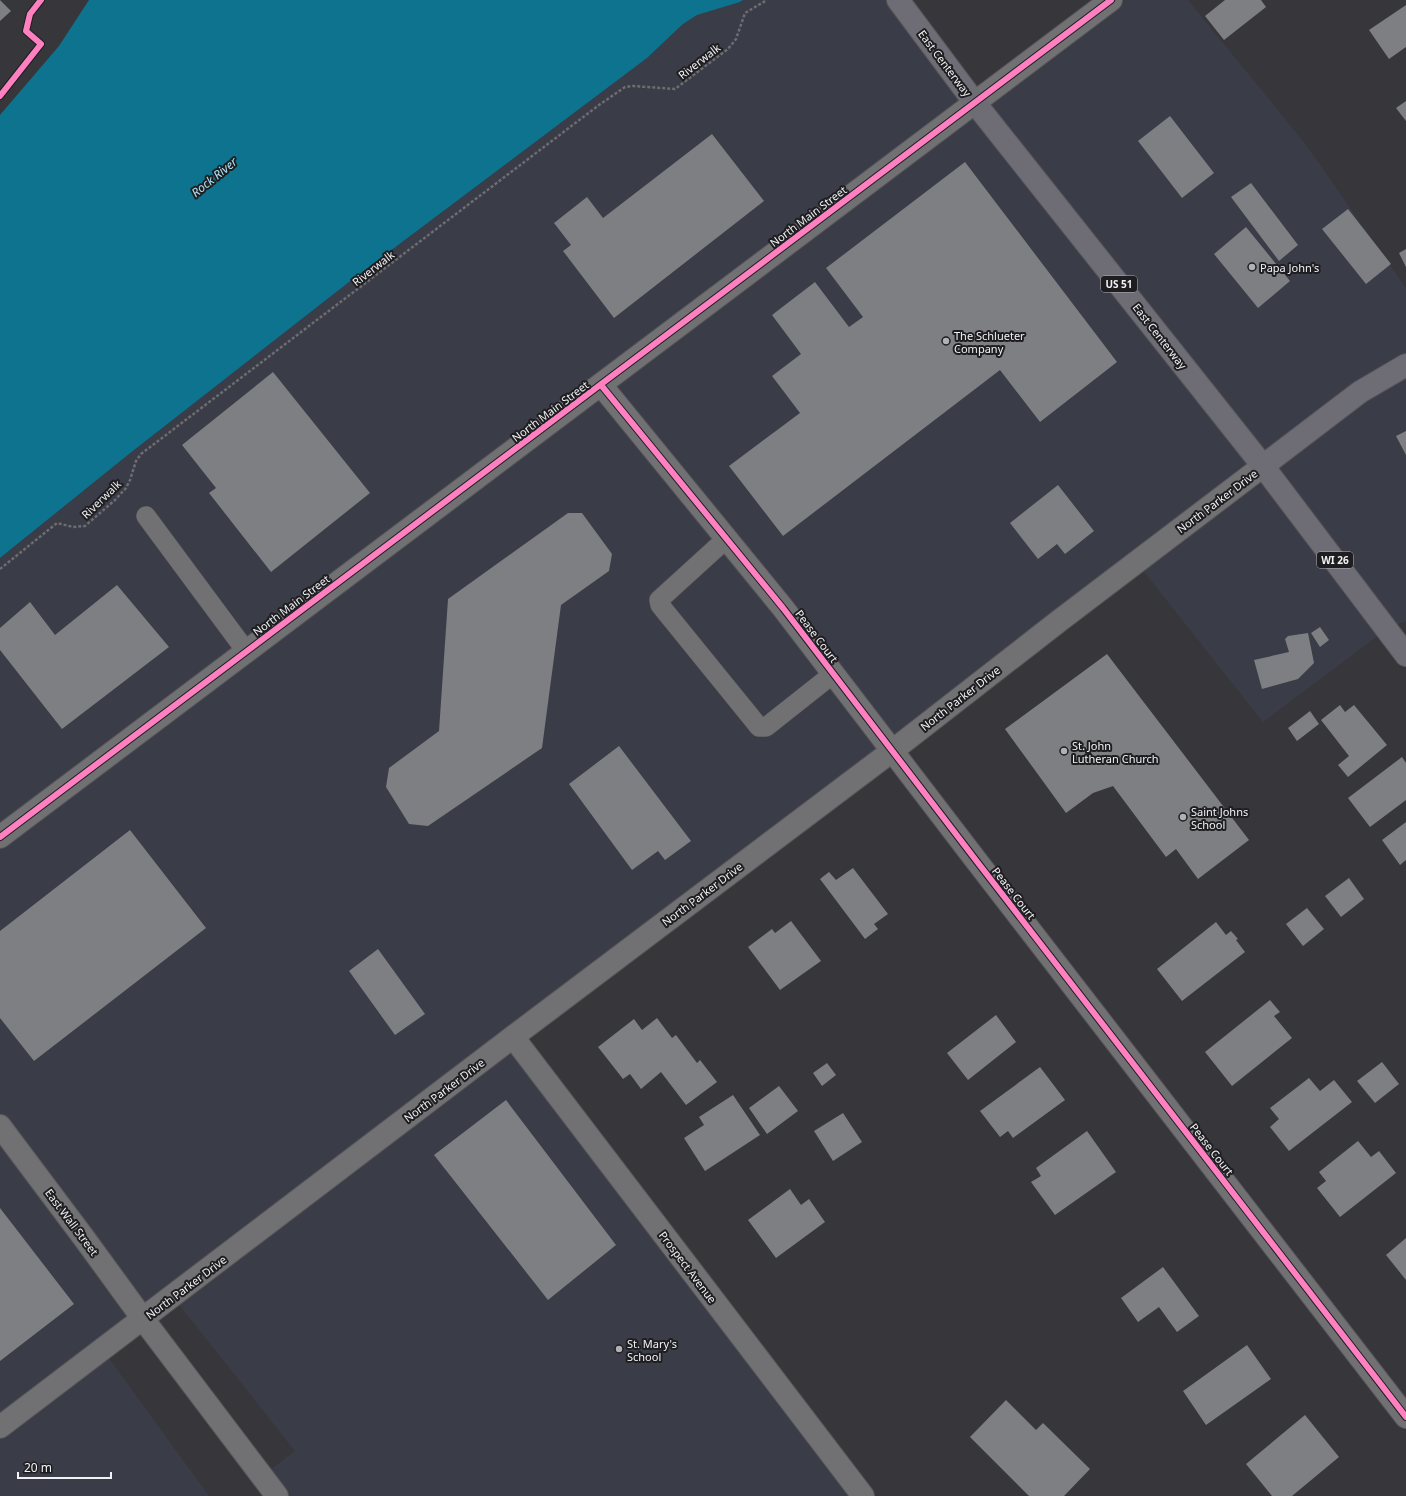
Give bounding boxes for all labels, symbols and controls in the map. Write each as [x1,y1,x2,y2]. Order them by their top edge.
street label: East Centerway [915,27,975,100]
street label: Riverwalk [675,40,723,82]
water label: Rock River [187,152,241,201]
street label: North Main Street [767,182,849,250]
street label: Riverwalk [349,247,397,289]
place label: Papa John's [1260,260,1319,275]
marker: Papa John's [1247,262,1257,272]
road number: US 51 [1101,276,1137,292]
street label: East Centerway [1130,300,1191,372]
place label: The Schlueter Company [954,328,1025,356]
marker: The Schlueter Company [941,336,951,346]
street label: North Main Street [509,377,591,445]
street label: North Parker Drive [1174,466,1260,536]
street label: Riverwalk [78,476,124,522]
road number: WI 26 [1317,552,1353,568]
street label: North Main Street [250,571,332,639]
street label: Pease Court [792,607,842,665]
street label: North Parker Drive [917,662,1003,734]
place label: St. John Lutheran Church [1072,738,1159,766]
marker: St. John Lutheran Church [1059,746,1069,756]
place label: Saint Johns School [1191,804,1248,832]
marker: Saint Johns School [1178,812,1188,822]
street label: North Parker Drive [659,859,745,929]
street label: Pease Court [989,864,1039,922]
street label: North Parker Drive [401,1055,487,1125]
street label: Pease Court [1187,1120,1237,1178]
street label: East Wall Street [42,1186,102,1258]
street label: Prospect Avenue [656,1228,720,1306]
street label: North Parker Drive [143,1252,229,1322]
place label: St. Mary's School [627,1336,677,1364]
marker: St. Mary's School [614,1344,624,1354]
scale bar [18,1454,111,1480]
text: 20 m [24,1459,52,1476]

